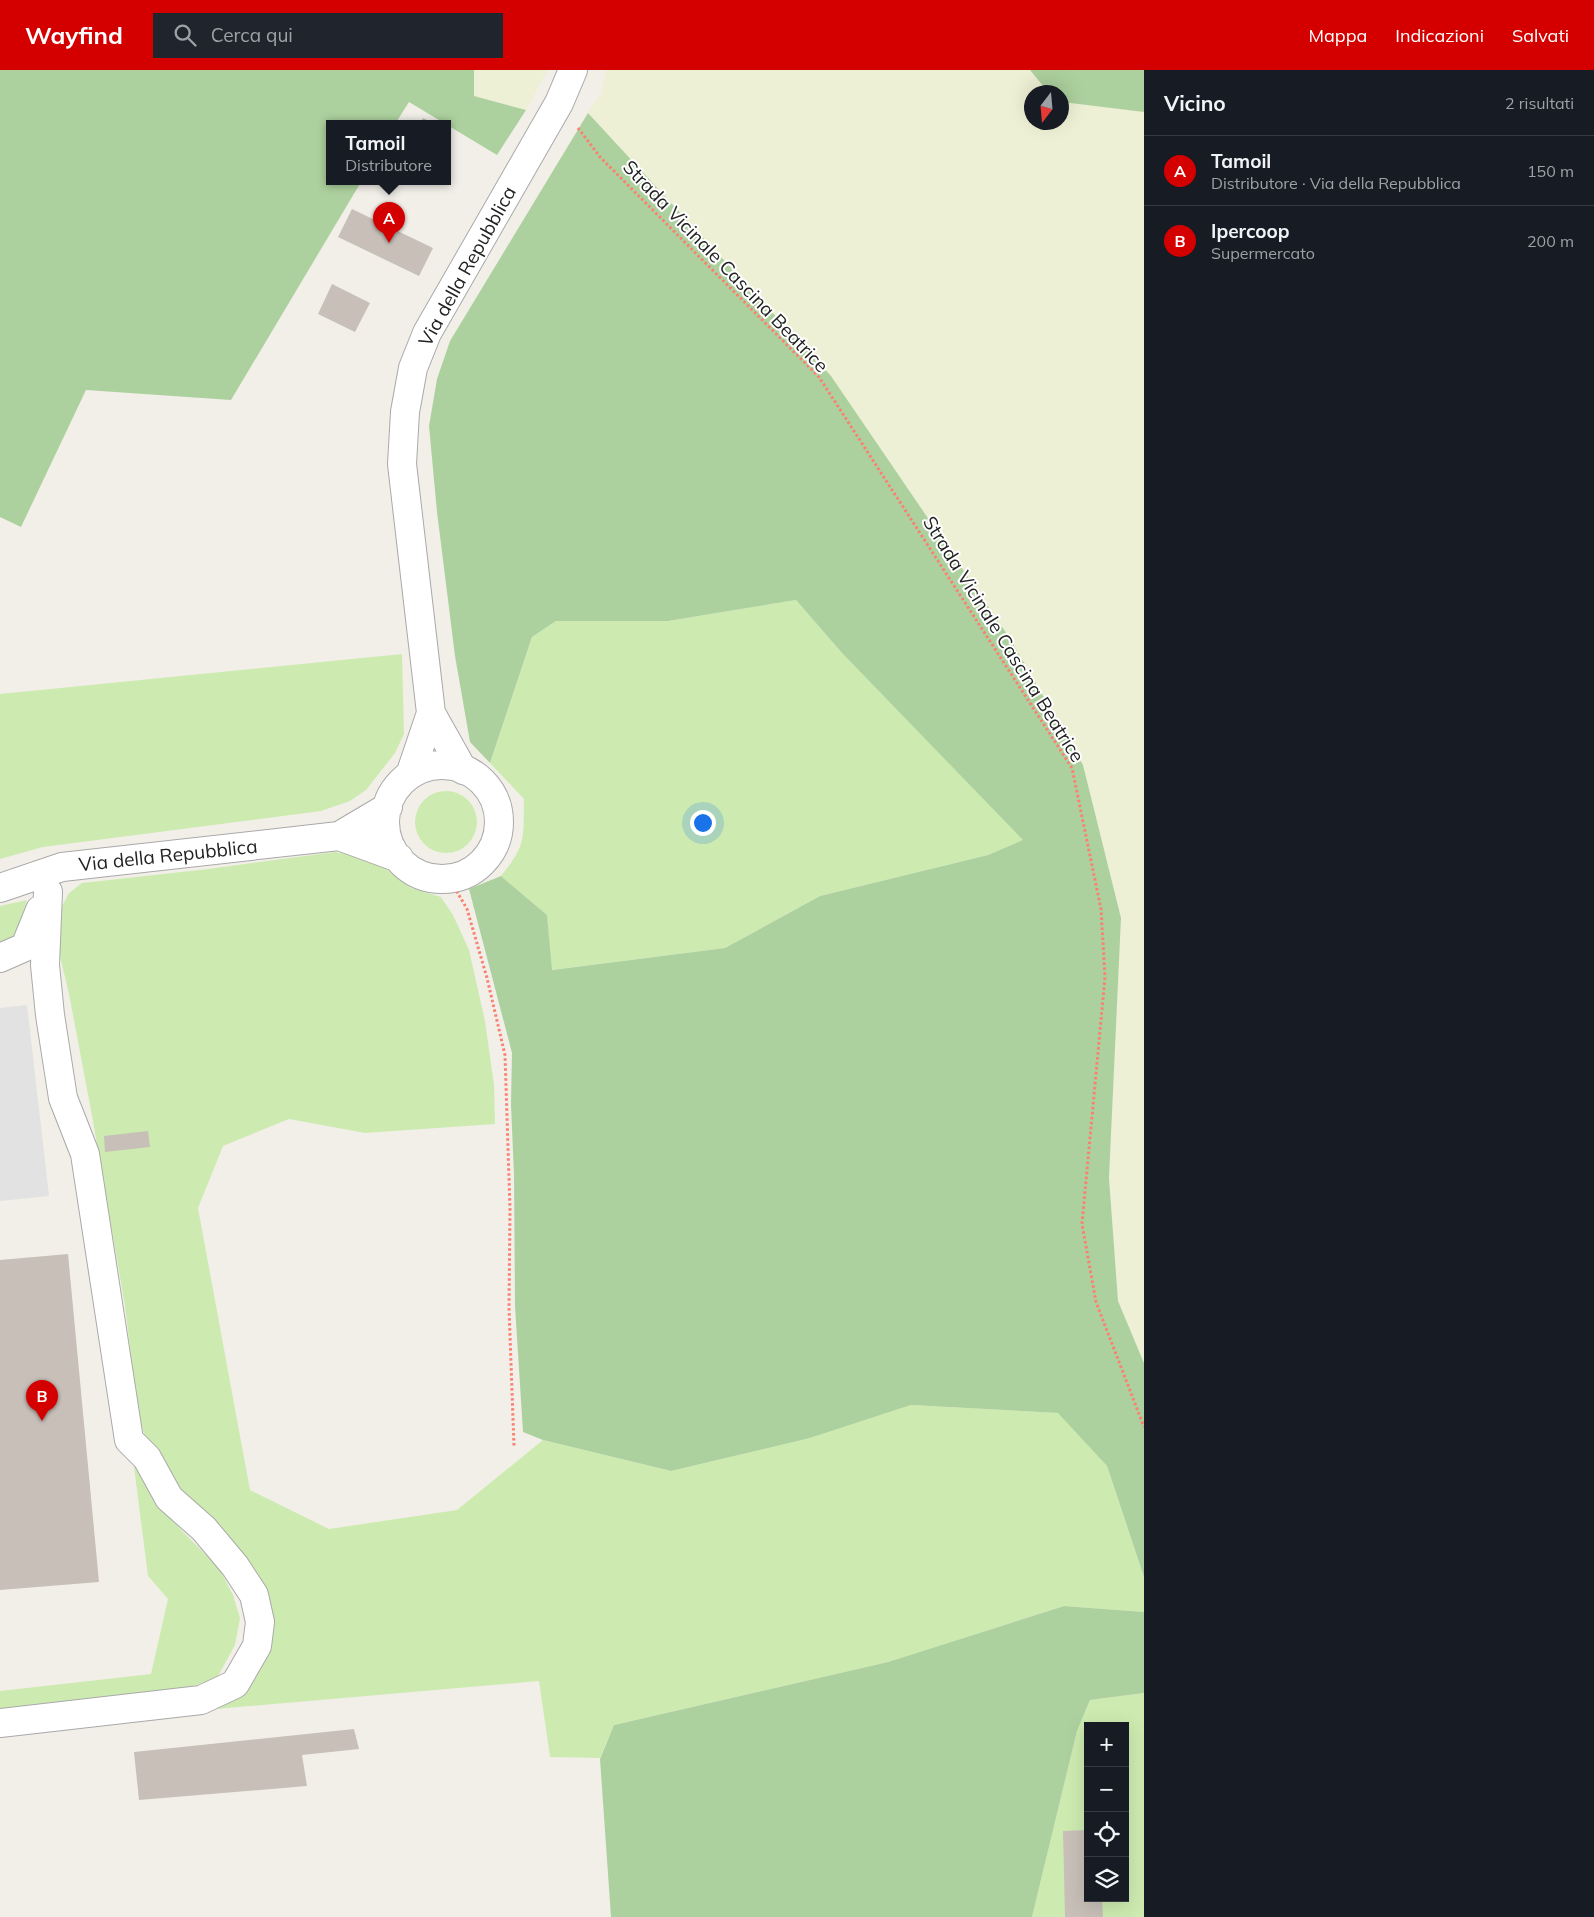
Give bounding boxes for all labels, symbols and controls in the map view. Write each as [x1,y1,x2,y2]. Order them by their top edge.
search box [153,13,503,58]
text: Wayfind [25,20,123,50]
icon: search [171,21,199,49]
text: Cerca qui [211,23,293,47]
text: Mappa [1309,24,1367,47]
text: Indicazioni [1395,24,1484,47]
text: Salvati [1512,24,1569,47]
north arrow [1024,85,1069,130]
text: Vicino [1164,90,1226,116]
text: 2 risultati [1505,93,1574,113]
popup [326,120,451,185]
text: Tamoil [345,131,405,155]
text: Tamoil [1211,149,1271,173]
text: Distributore [345,155,432,175]
street label: Strada Vicinale Cascina Beatrice [618,155,834,377]
text: A [1174,161,1186,181]
text: 150 m [1527,161,1574,181]
text: Distributore · Via della Repubblica [1211,173,1461,193]
street label: Via della Repubblica [413,182,521,350]
pin: A [373,202,405,243]
text: Ipercoop [1211,219,1290,243]
text: B [1174,231,1186,251]
text: 200 m [1527,231,1574,251]
text: Supermercato [1211,243,1315,263]
street label: Strada Vicinale Cascina Beatrice [918,512,1090,766]
your location [690,810,716,836]
street label: Via della Repubblica [77,834,259,876]
pin: B [26,1380,58,1421]
map controls [1084,1722,1129,1902]
button: + [1084,1722,1129,1767]
button: − [1084,1767,1129,1812]
button: locate [1084,1812,1129,1857]
button: layers [1084,1857,1129,1902]

